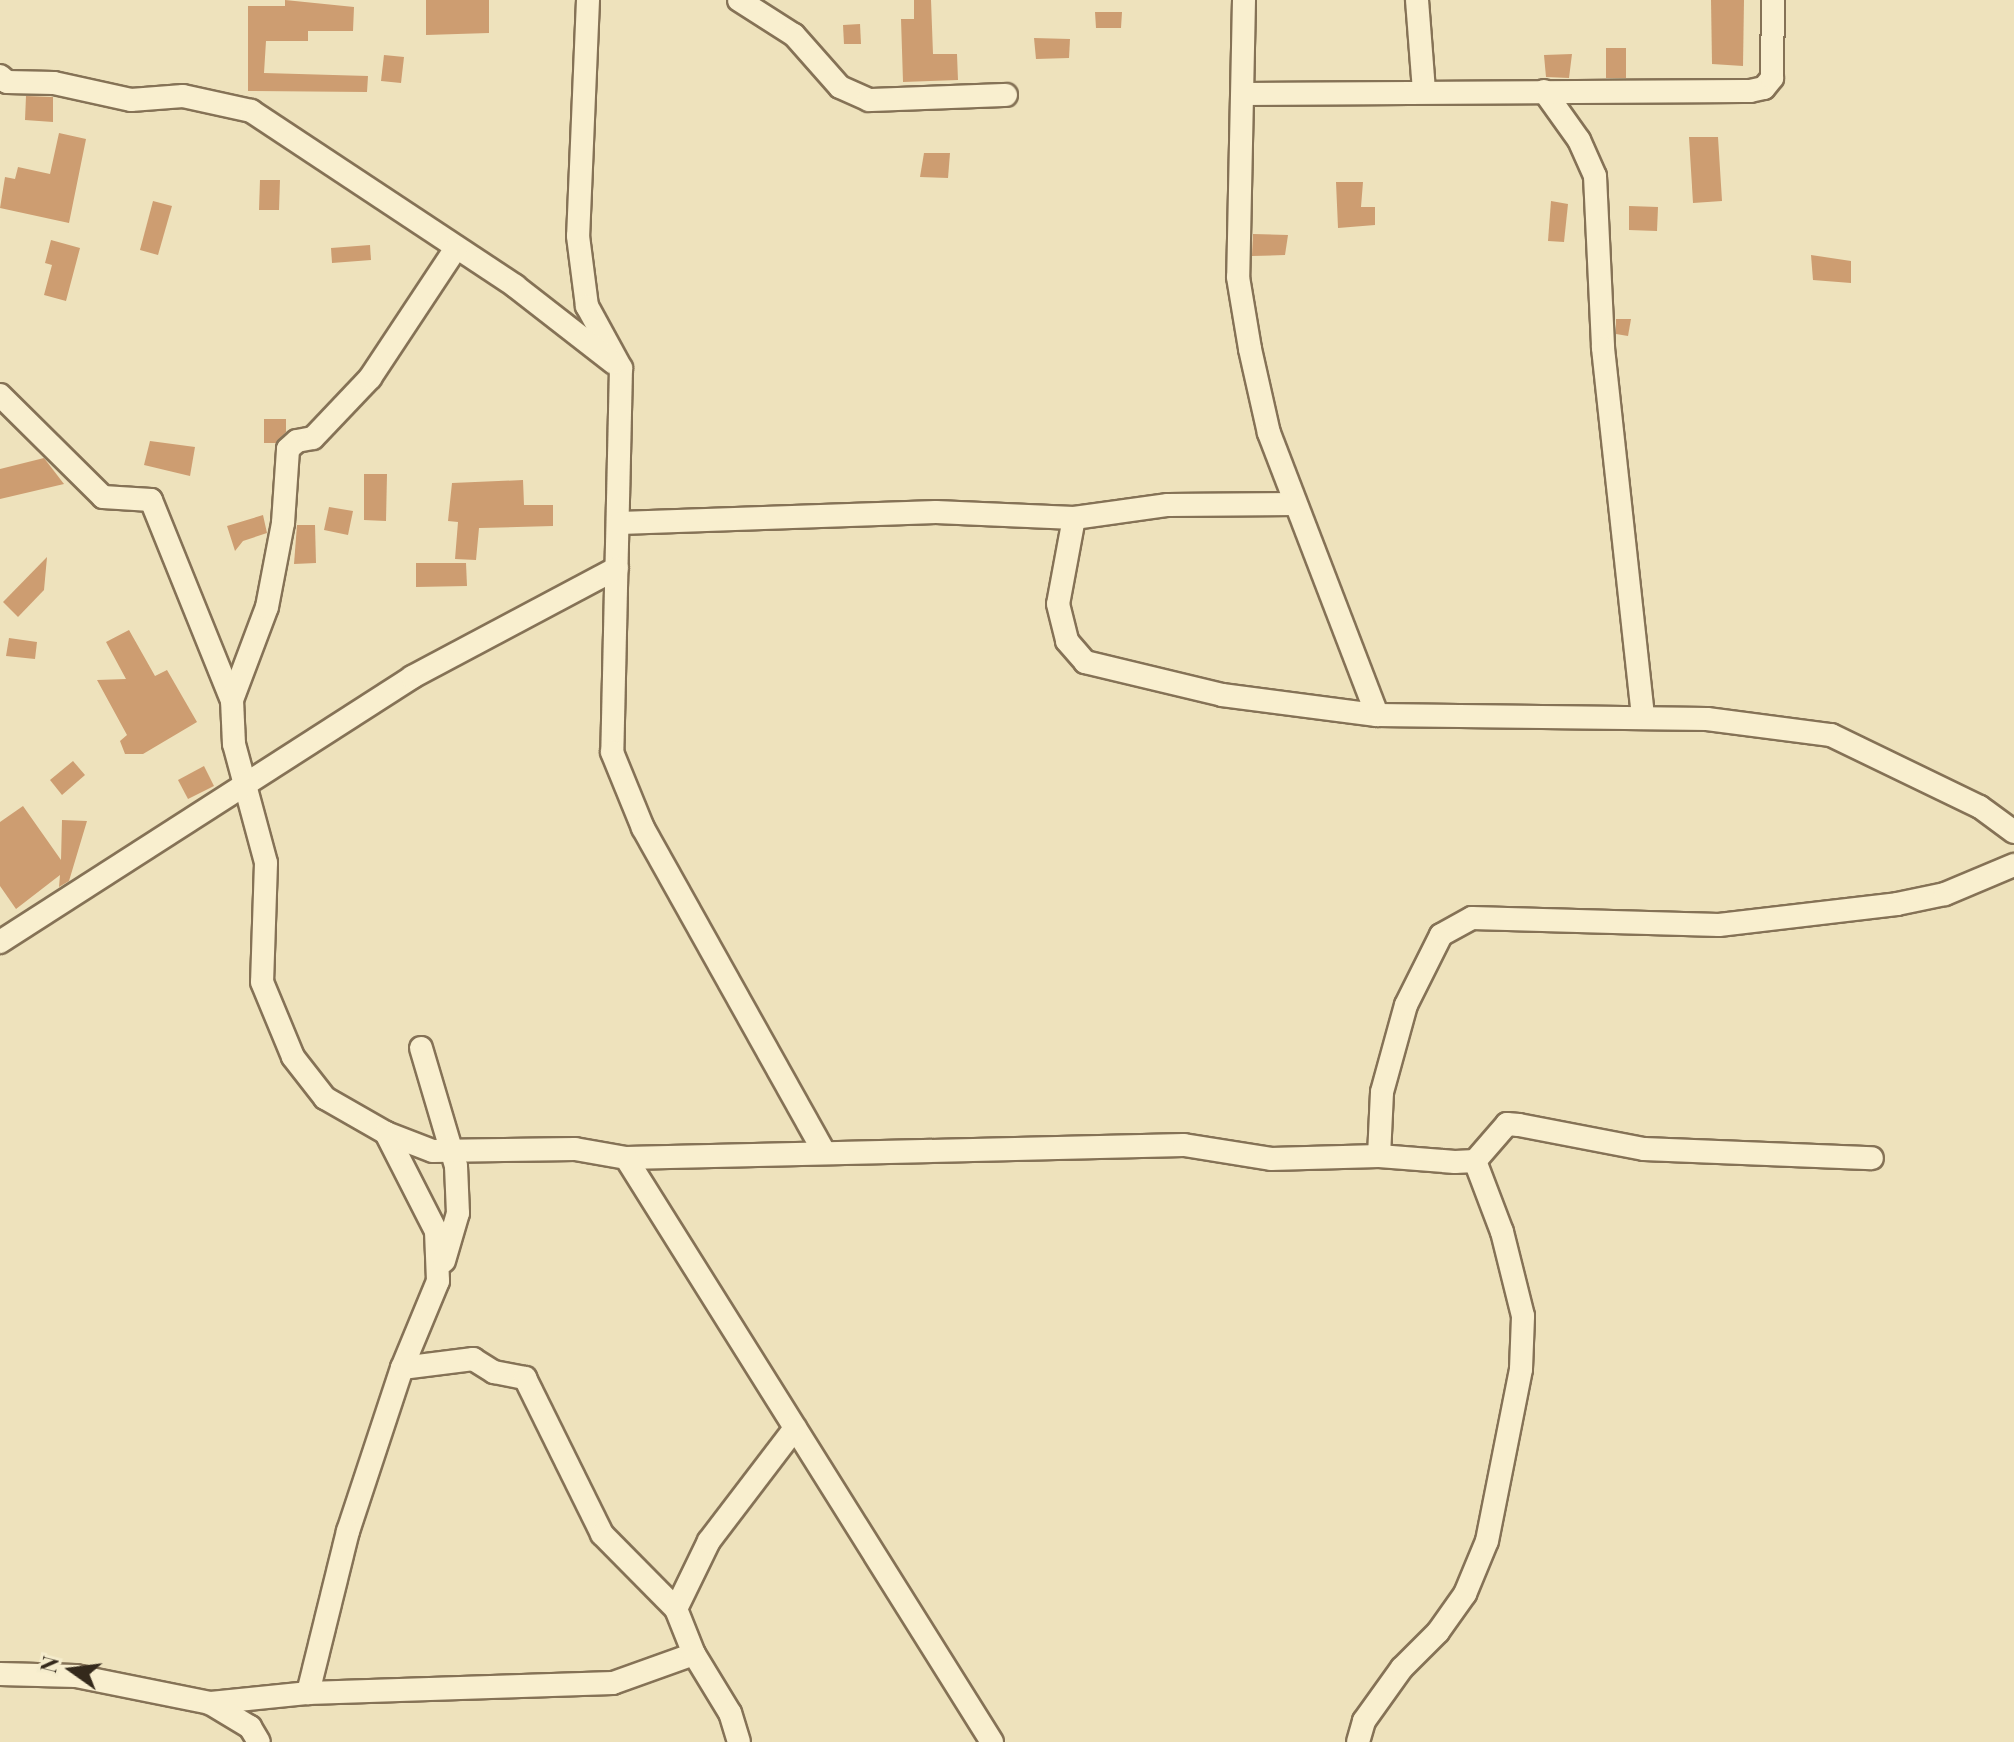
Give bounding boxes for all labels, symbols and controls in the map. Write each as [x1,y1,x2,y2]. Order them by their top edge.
north arrow [32,1630,112,1710]
text: N [32,1653,65,1676]

